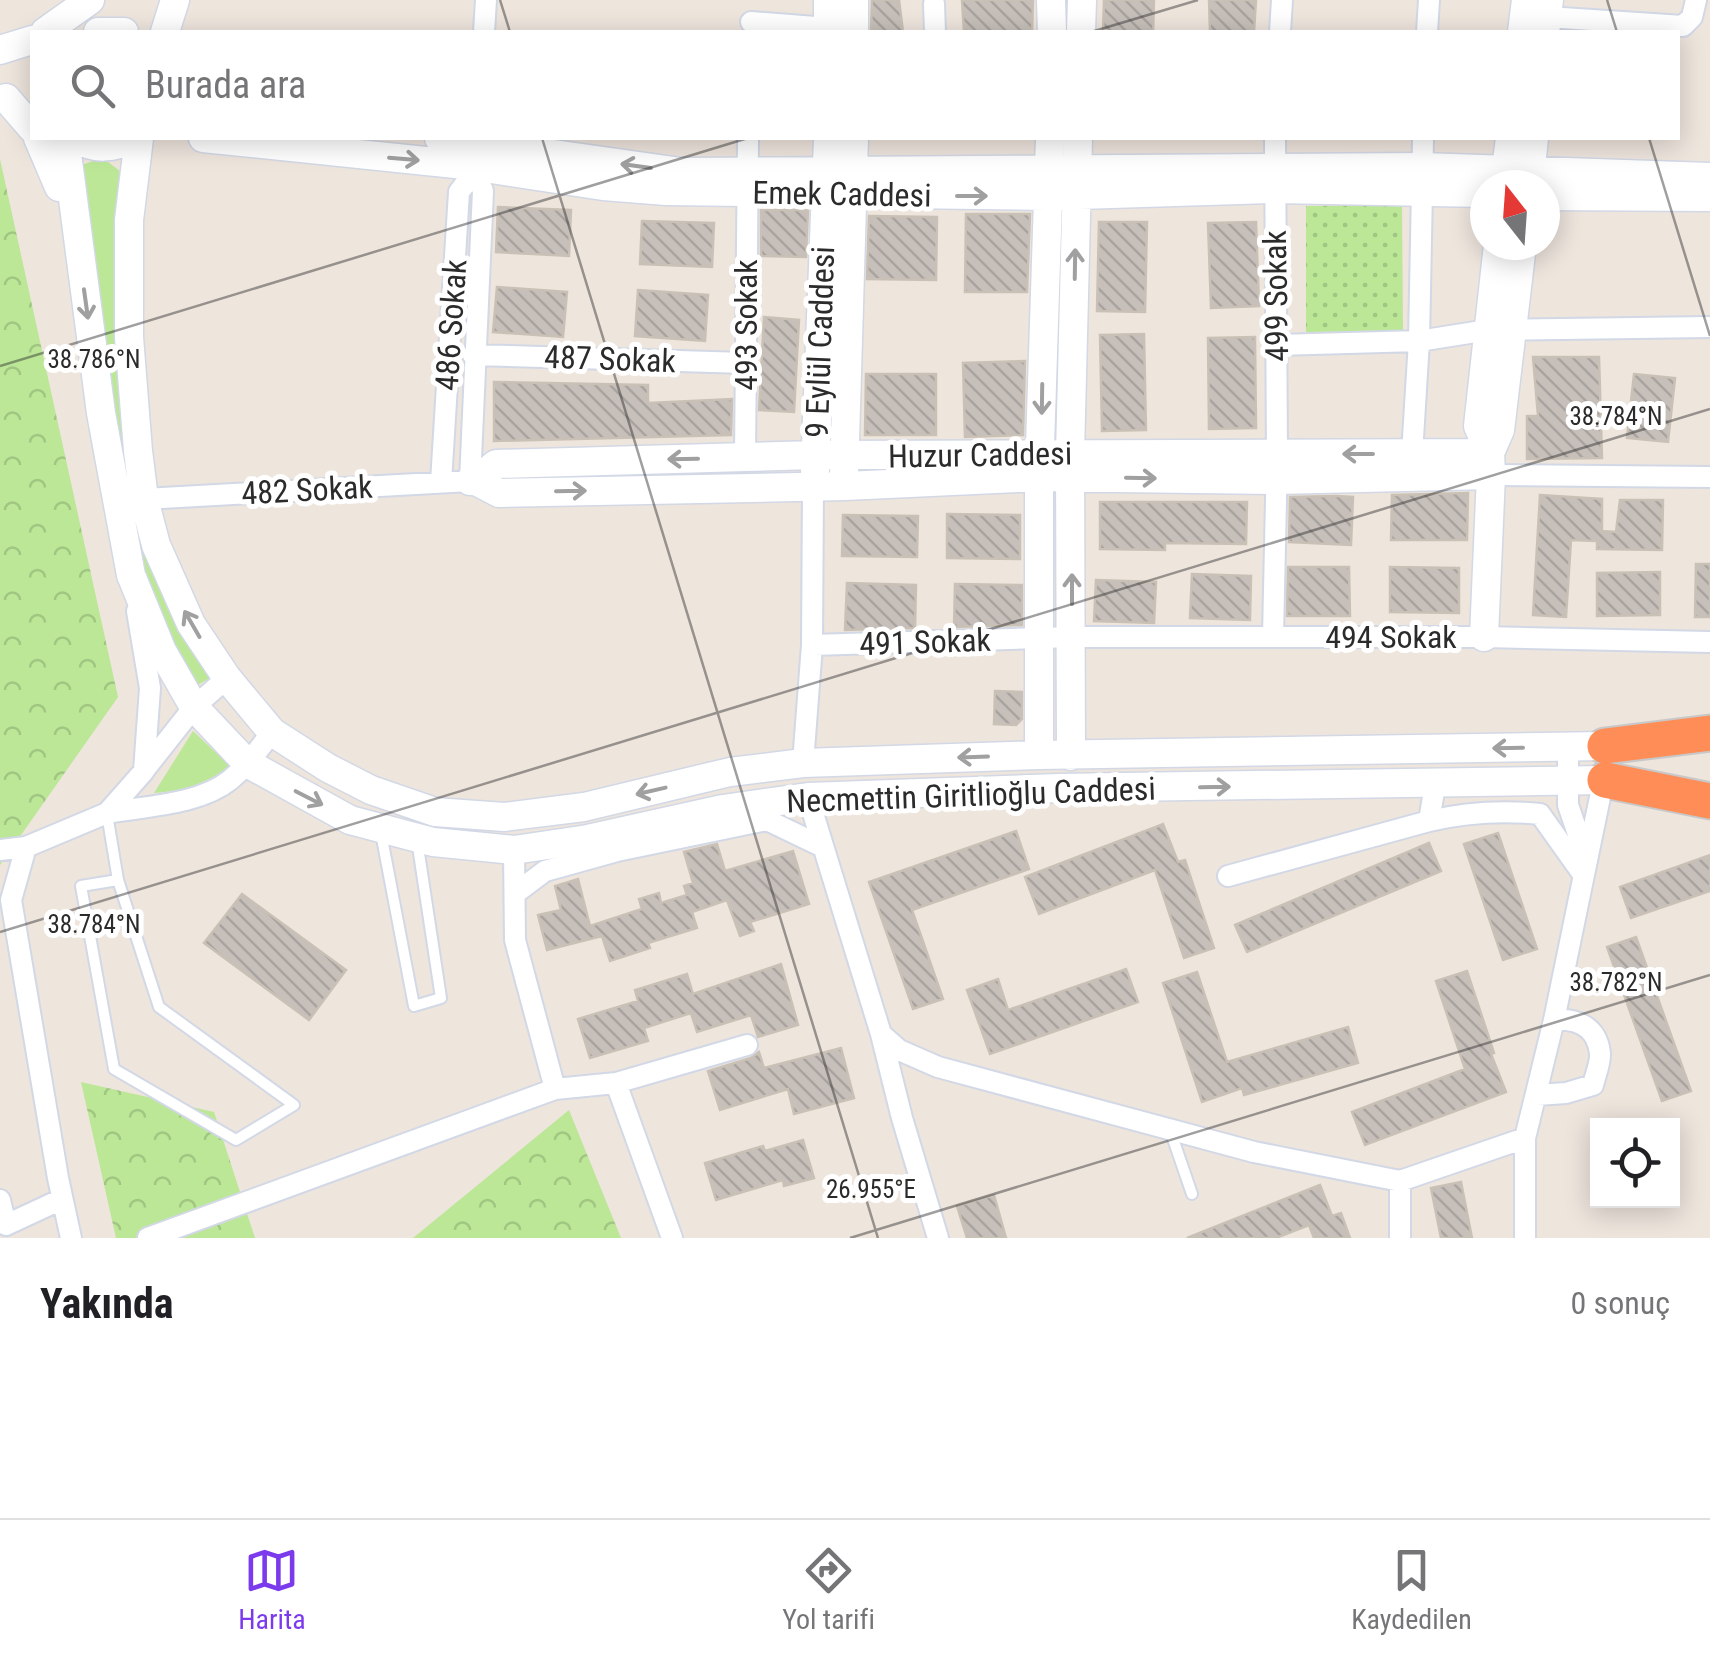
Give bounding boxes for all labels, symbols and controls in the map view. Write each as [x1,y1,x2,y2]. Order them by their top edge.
search box [30,30,1680,140]
icon: search [65,58,120,113]
text: Burada ara [145,63,306,107]
one-way arrow [387,150,419,169]
one-way arrow [620,157,652,175]
north arrow [1470,170,1560,260]
street label: Emek Caddesi [752,173,932,215]
one-way arrow [954,186,987,206]
street label: 499 Sokak [1256,229,1296,362]
street label: 9 Eylül Caddesi [798,246,842,438]
one-way arrow [1066,248,1085,280]
street label: 486 Sokak [427,257,475,392]
street label: 493 Sokak [727,259,765,391]
one-way arrow [78,287,96,319]
street label: 487 Sokak [544,338,677,380]
text: 38.786°N [47,345,141,374]
one-way arrow [1033,382,1052,414]
text: 38.784°N [1569,402,1663,431]
street label: Huzur Caddesi [888,434,1072,476]
one-way arrow [1342,444,1374,464]
one-way arrow [667,449,699,468]
street label: 482 Sokak [240,468,374,512]
one-way arrow [1124,468,1156,488]
one-way arrow [554,482,586,501]
one-way arrow [1062,573,1082,606]
one-way arrow [182,610,202,639]
street label: 494 Sokak [1325,618,1457,656]
street label: 491 Sokak [859,621,992,663]
one-way arrow [1492,738,1524,758]
one-way arrow [957,748,989,767]
street label: Necmettin Giritlioğlu Caddesi [786,770,1156,820]
one-way arrow [1198,778,1231,796]
one-way arrow [636,783,668,801]
one-way arrow [293,789,323,808]
text: 38.784°N [47,910,141,939]
text: 38.782°N [1569,968,1663,997]
map controls [1590,1118,1680,1208]
button: locate [1590,1118,1680,1208]
text: 26.955°E [826,1175,916,1204]
text: Yakında [40,1279,174,1328]
text: 0 sonuç [1570,1284,1670,1322]
tab: Harita [238,1543,306,1636]
tab: Yol tarifi [782,1543,875,1636]
tab: Kaydedilen [1351,1543,1472,1636]

